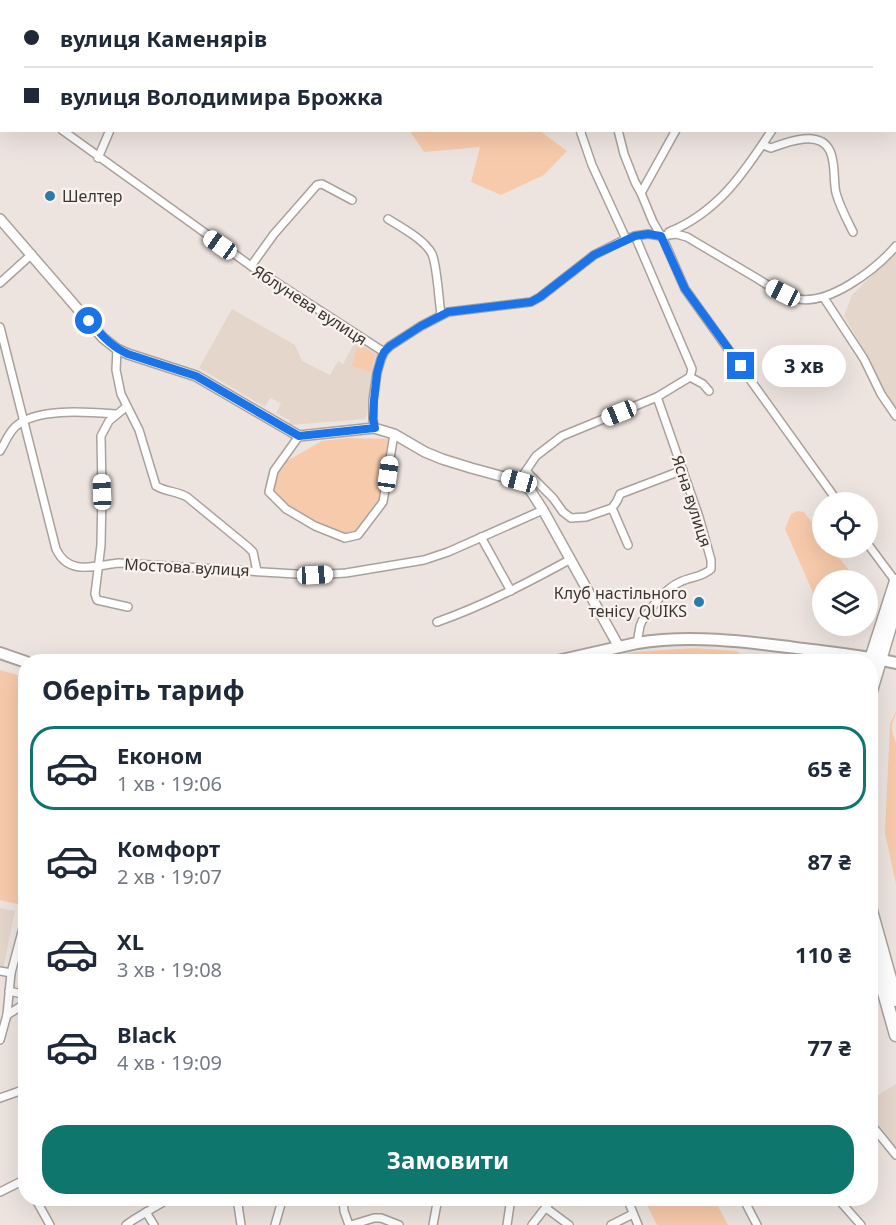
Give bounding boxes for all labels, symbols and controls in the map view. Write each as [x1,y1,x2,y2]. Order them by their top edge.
text: вулиця Каменярів [60,23,267,53]
text: вулиця Володимира Брожка [60,81,383,111]
place label: Шелтер [62,185,123,207]
marker: Шелтер [43,189,57,203]
car [200,227,240,263]
street label: Яблунева вулиця [248,260,372,350]
car [763,277,803,309]
route start [75,307,102,334]
callout: 3 хв [762,345,846,387]
route end [727,352,754,379]
text: 3 хв [784,352,824,379]
car [599,398,639,428]
street label: Ясна вулиця [667,452,717,550]
car [377,455,399,493]
car [499,468,539,494]
car [92,474,112,510]
map controls [812,492,878,636]
button: locate [812,492,878,558]
street label: Мостова вулиця [124,553,250,581]
car [297,565,333,585]
button: layers [812,570,878,636]
place label: Клуб настільного тенісу QUIKS [554,582,687,622]
marker: Клуб настільного тенісу QUIKS [692,595,706,609]
text: Оберіть тариф [42,671,245,708]
text: Економ [117,740,203,770]
icon: car [45,741,99,795]
text: 65 ₴ [808,753,851,783]
text: 1 хв · 19:06 [117,770,222,797]
text: Комфорт [117,833,220,863]
icon: car [45,834,99,888]
text: 87 ₴ [808,846,851,876]
text: 2 хв · 19:07 [117,863,222,890]
text: XL [117,926,144,956]
icon: car [45,927,99,981]
text: 110 ₴ [795,939,851,969]
text: 3 хв · 19:08 [117,956,222,983]
text: Black [117,1019,176,1049]
icon: car [45,1020,99,1074]
text: 77 ₴ [808,1032,851,1062]
text: 4 хв · 19:09 [117,1049,222,1076]
button: Замовити [42,1125,854,1194]

